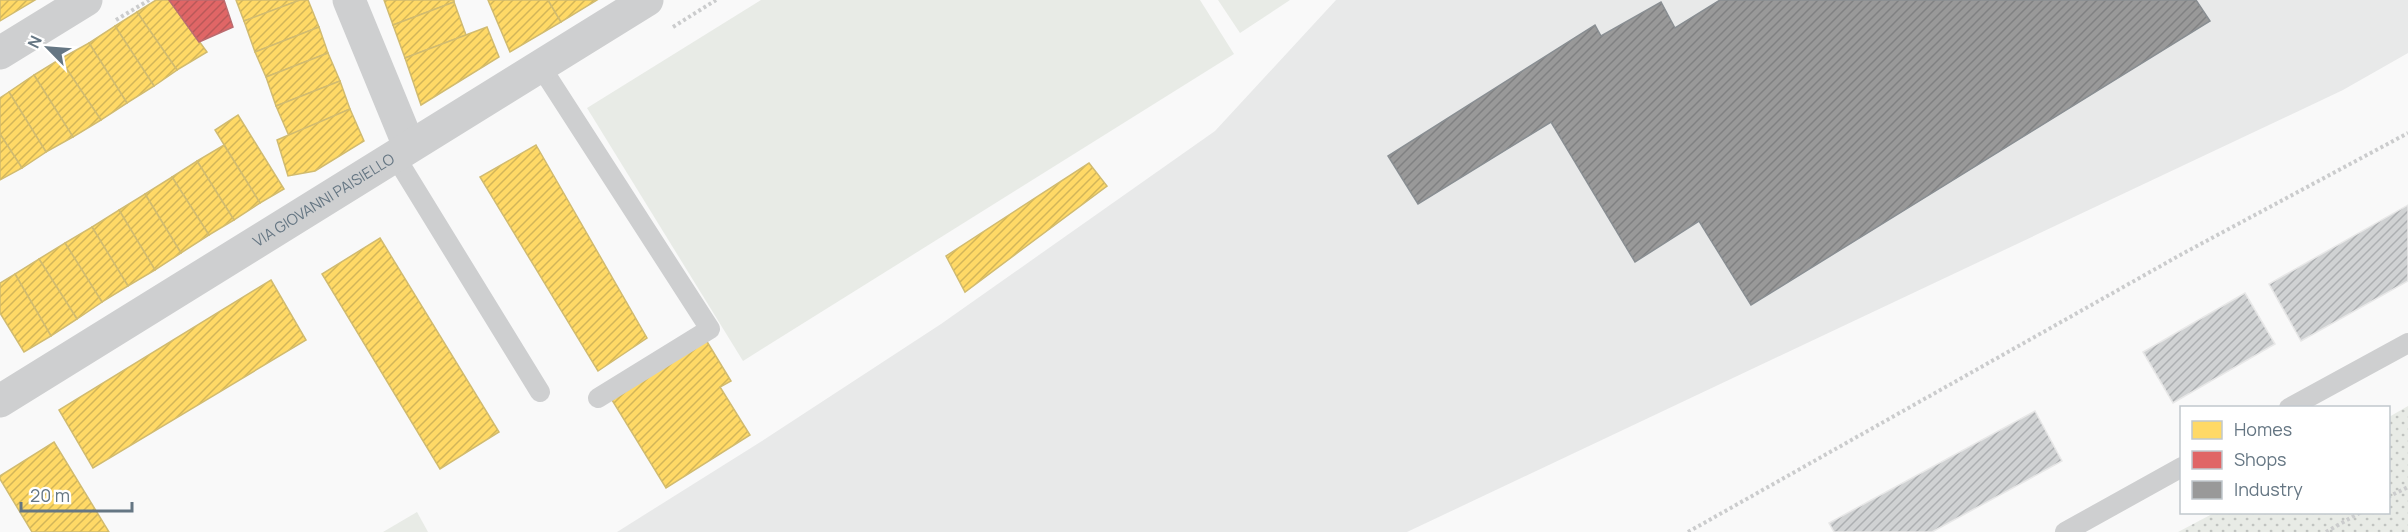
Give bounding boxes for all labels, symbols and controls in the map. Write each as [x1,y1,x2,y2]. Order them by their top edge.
north arrow [18,18,78,78]
text: N [22,32,47,52]
street label: VIA GIOVANNI PAISIELLO [249,148,398,252]
legend [2180,406,2390,514]
text: Homes [2234,417,2292,441]
text: Shops [2234,447,2286,471]
scale bar [21,475,132,513]
text: Industry [2234,477,2303,501]
text: 20 m [30,483,70,507]

